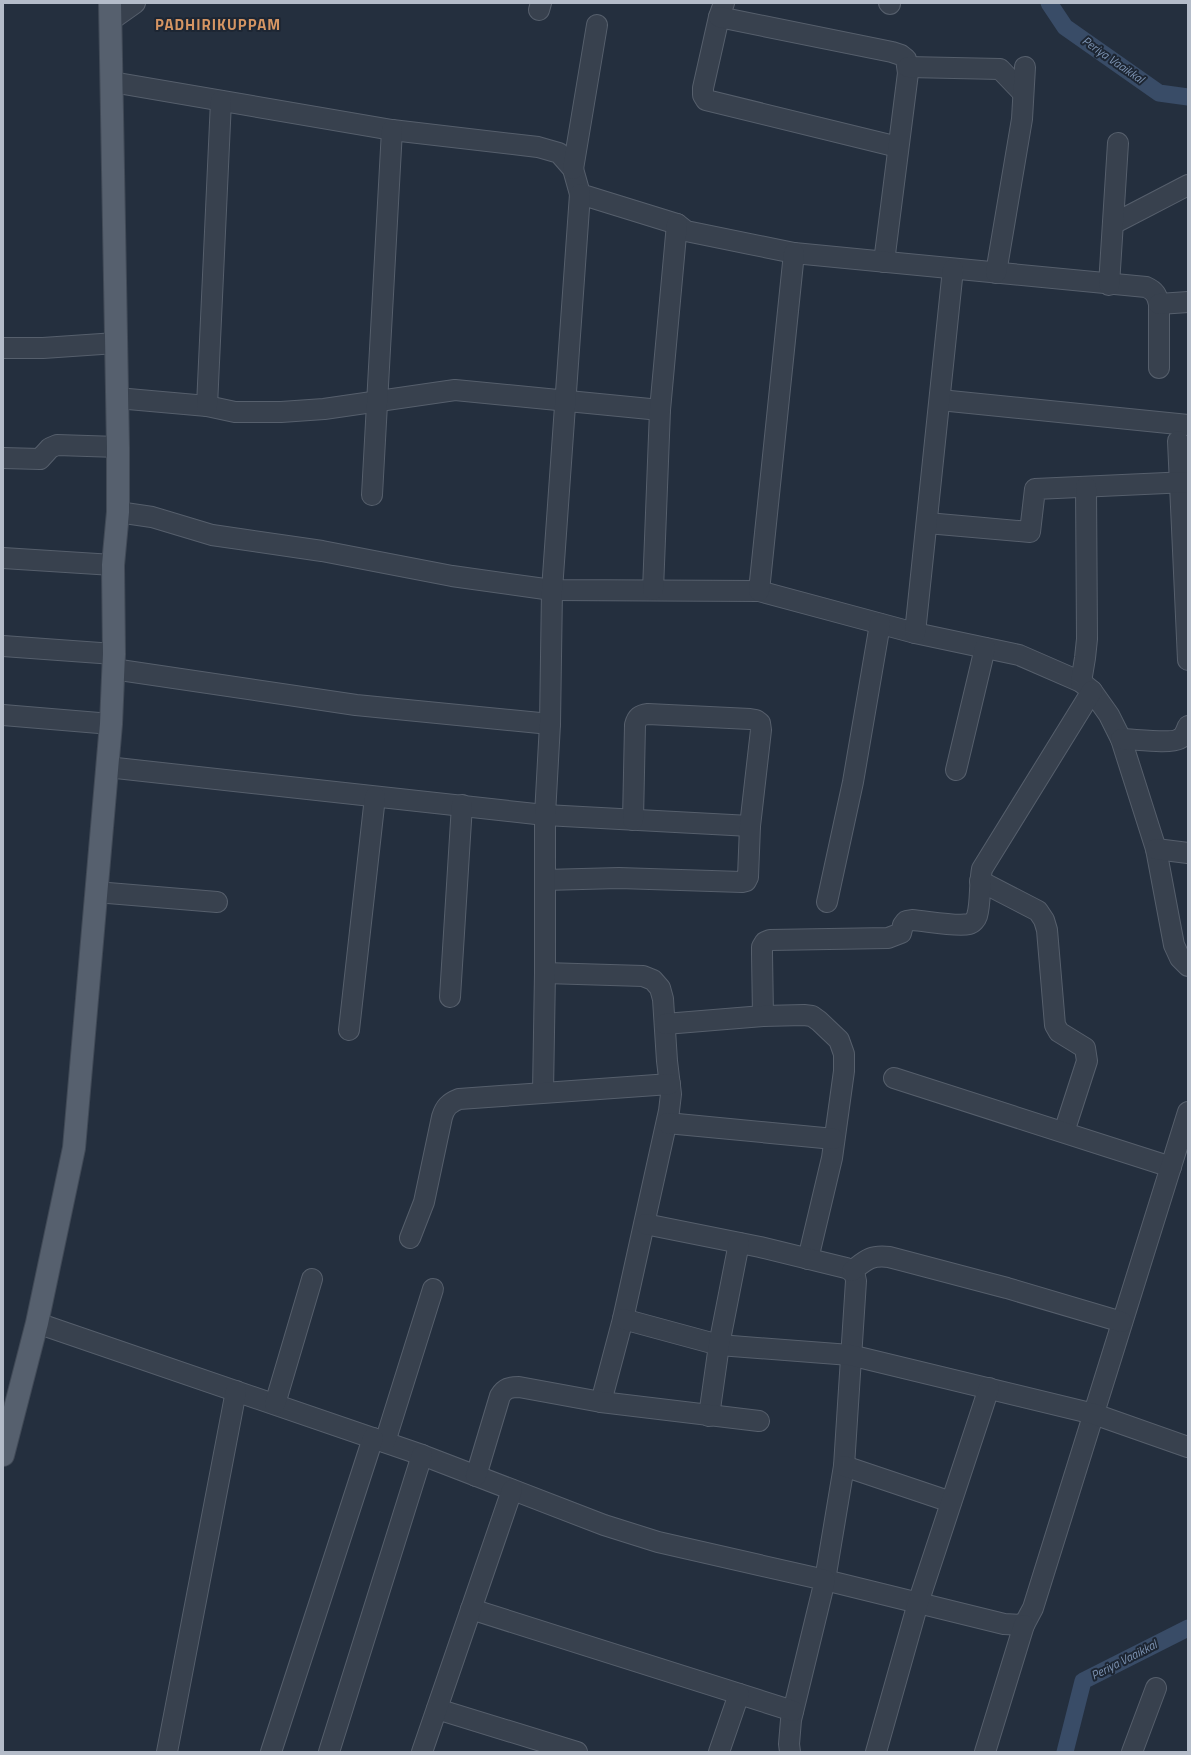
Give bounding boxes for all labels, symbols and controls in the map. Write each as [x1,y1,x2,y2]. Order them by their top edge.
district label: PADHIRIKUPPAM [155,13,281,36]
water label: Periya Vaaikkal [1078,31,1149,89]
water label: Periya Vaaikkal [1087,1634,1161,1684]

